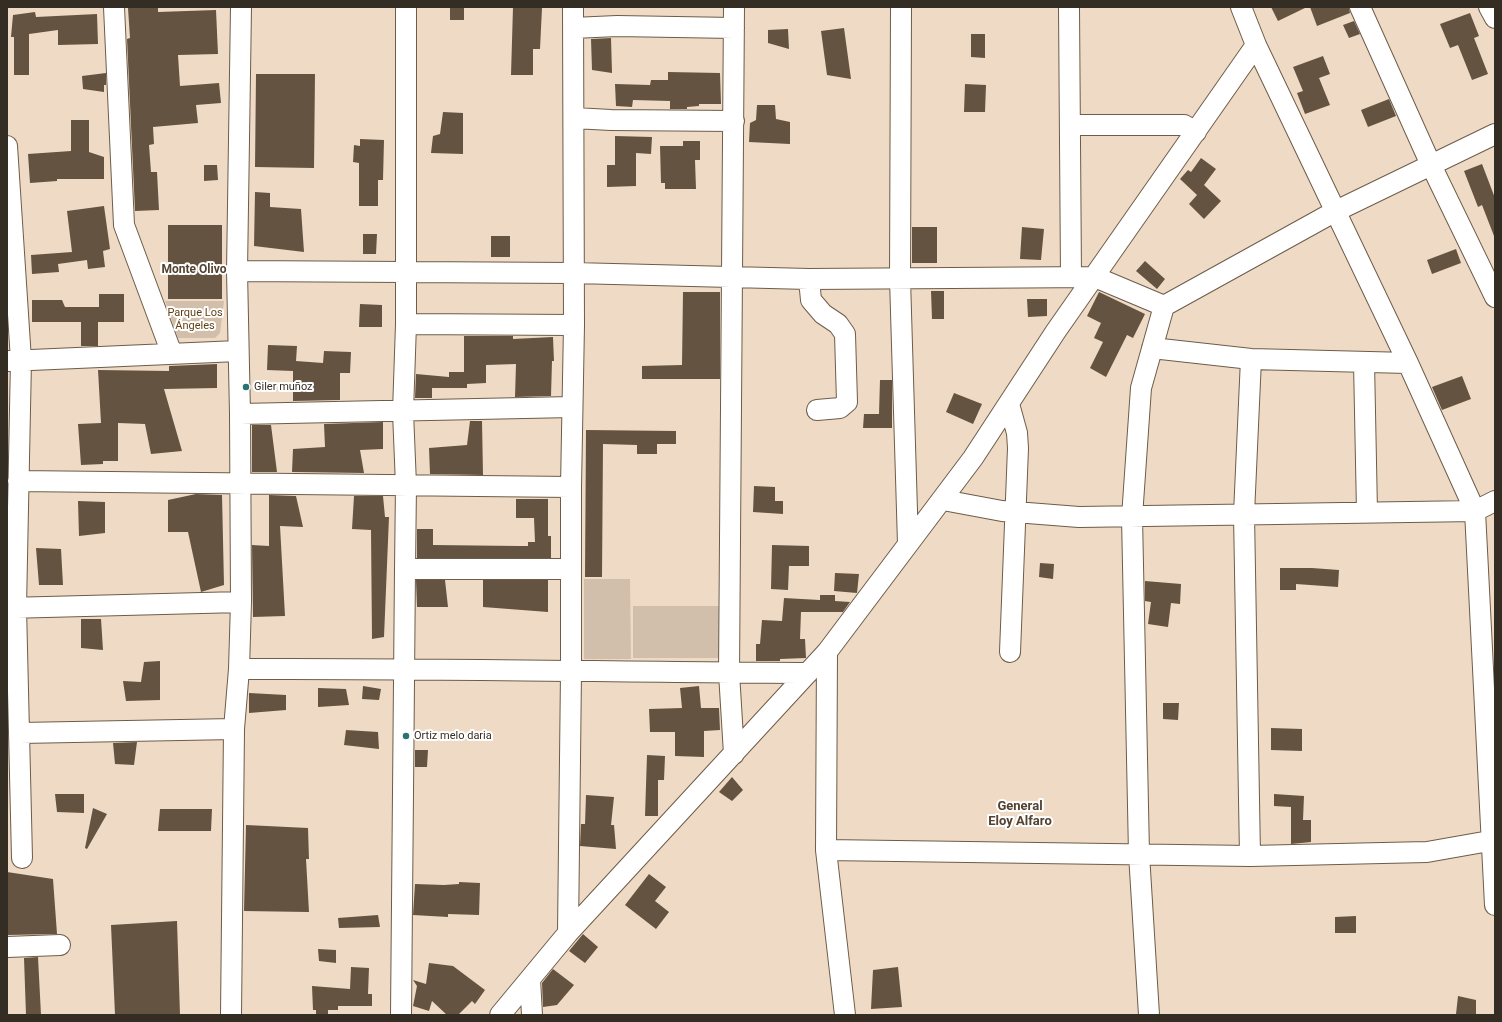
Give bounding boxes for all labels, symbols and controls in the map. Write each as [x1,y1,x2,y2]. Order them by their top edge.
district label: Monte Olivo [162,263,226,277]
park label: Parque Los Ángeles [167,306,223,332]
place label: Giler muñoz [254,380,313,394]
marker: Giler muñoz [241,382,251,392]
place label: Ortiz melo daria [414,729,492,743]
marker: Ortiz melo daria [401,731,411,741]
district label: General Eloy Alfaro [988,799,1052,830]

